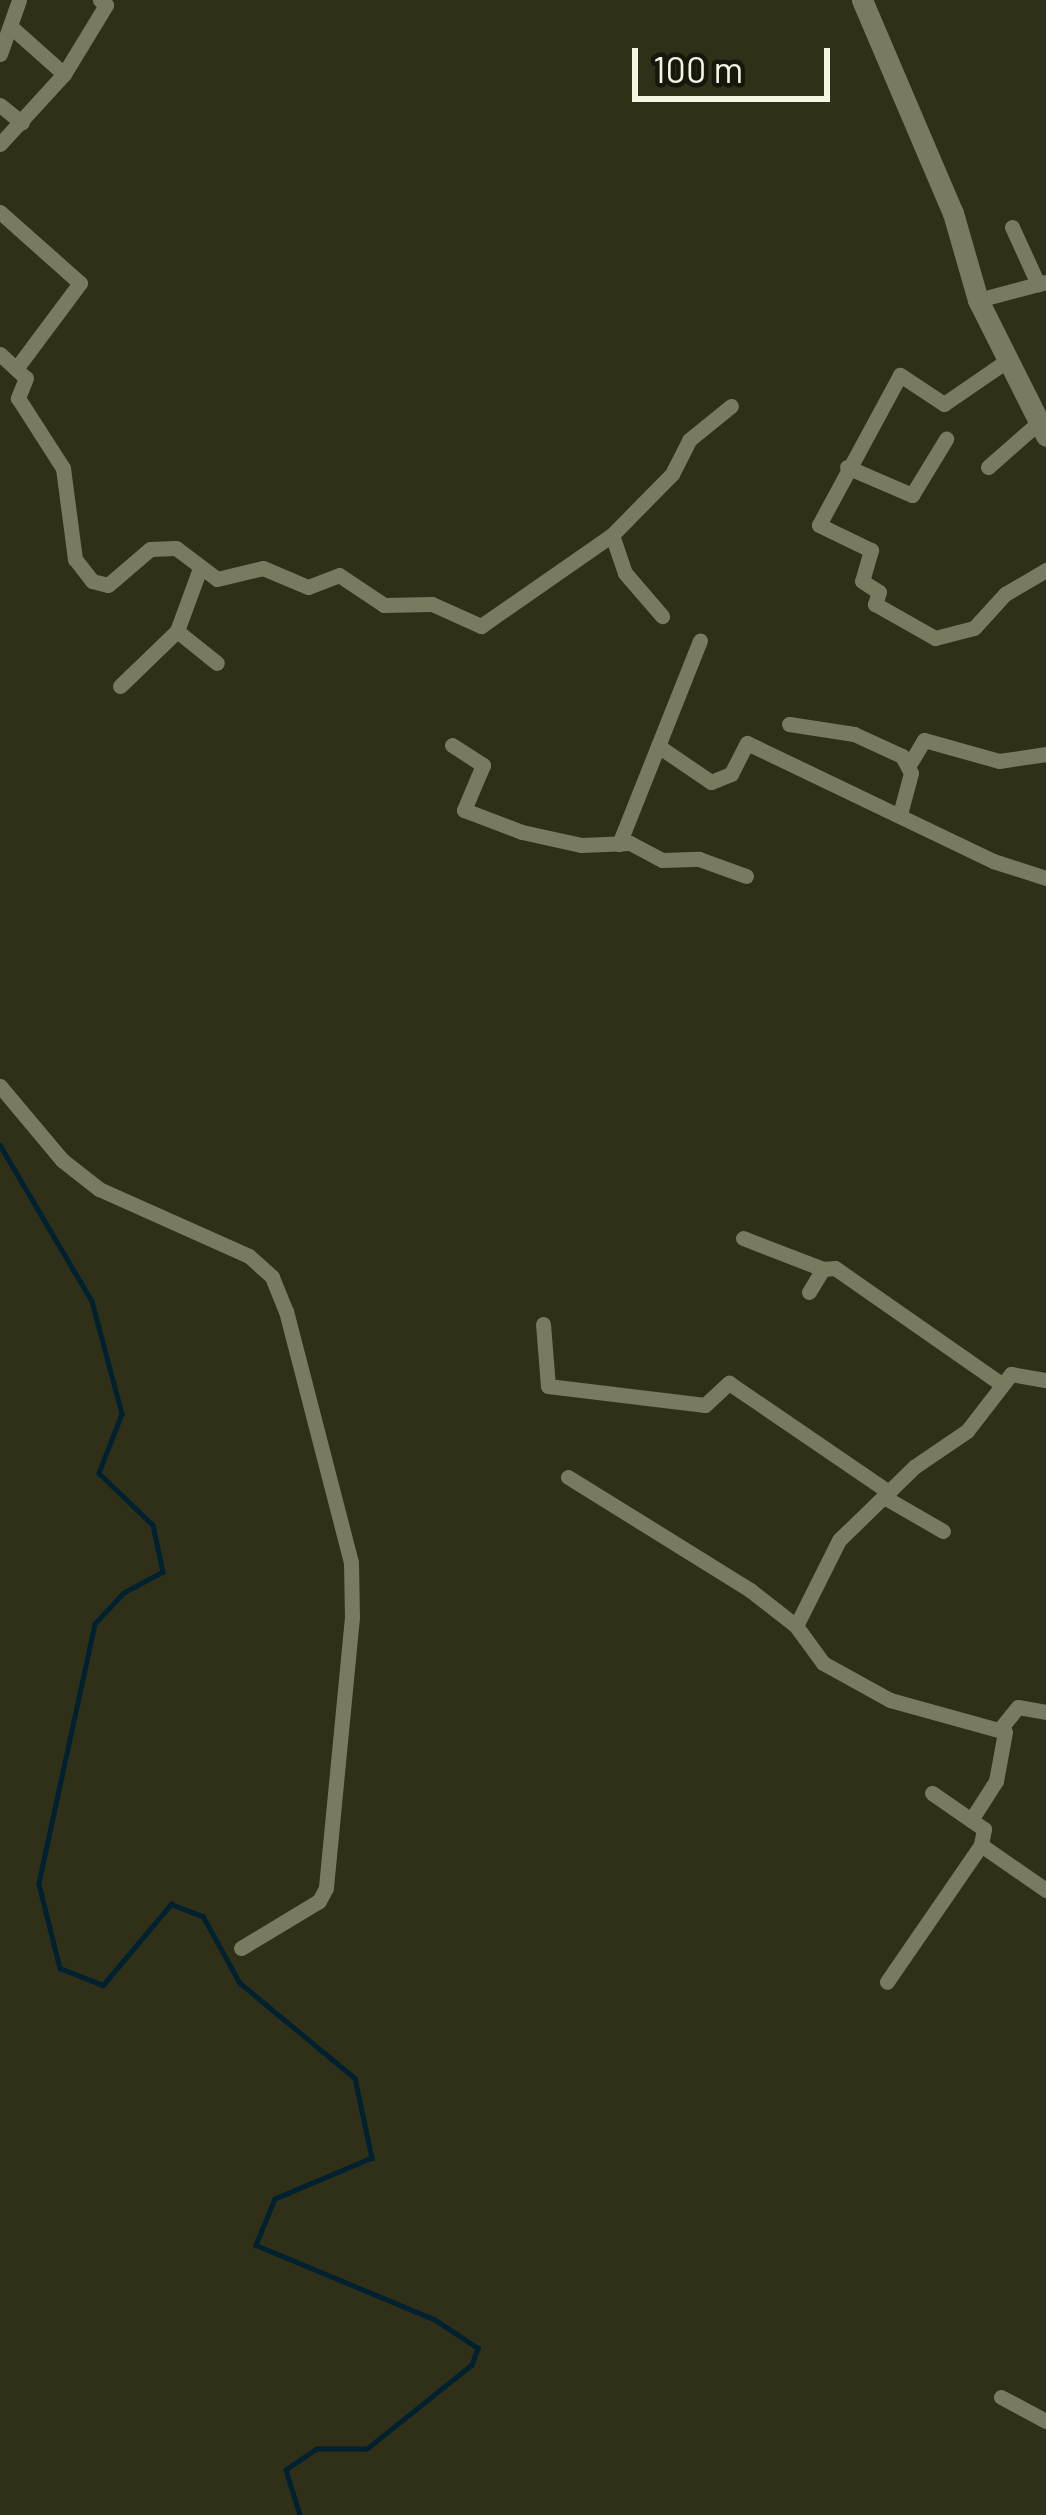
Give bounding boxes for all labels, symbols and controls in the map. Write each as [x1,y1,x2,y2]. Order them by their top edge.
scale bar [638,24,836,98]
text: 100 m [653,47,743,90]

